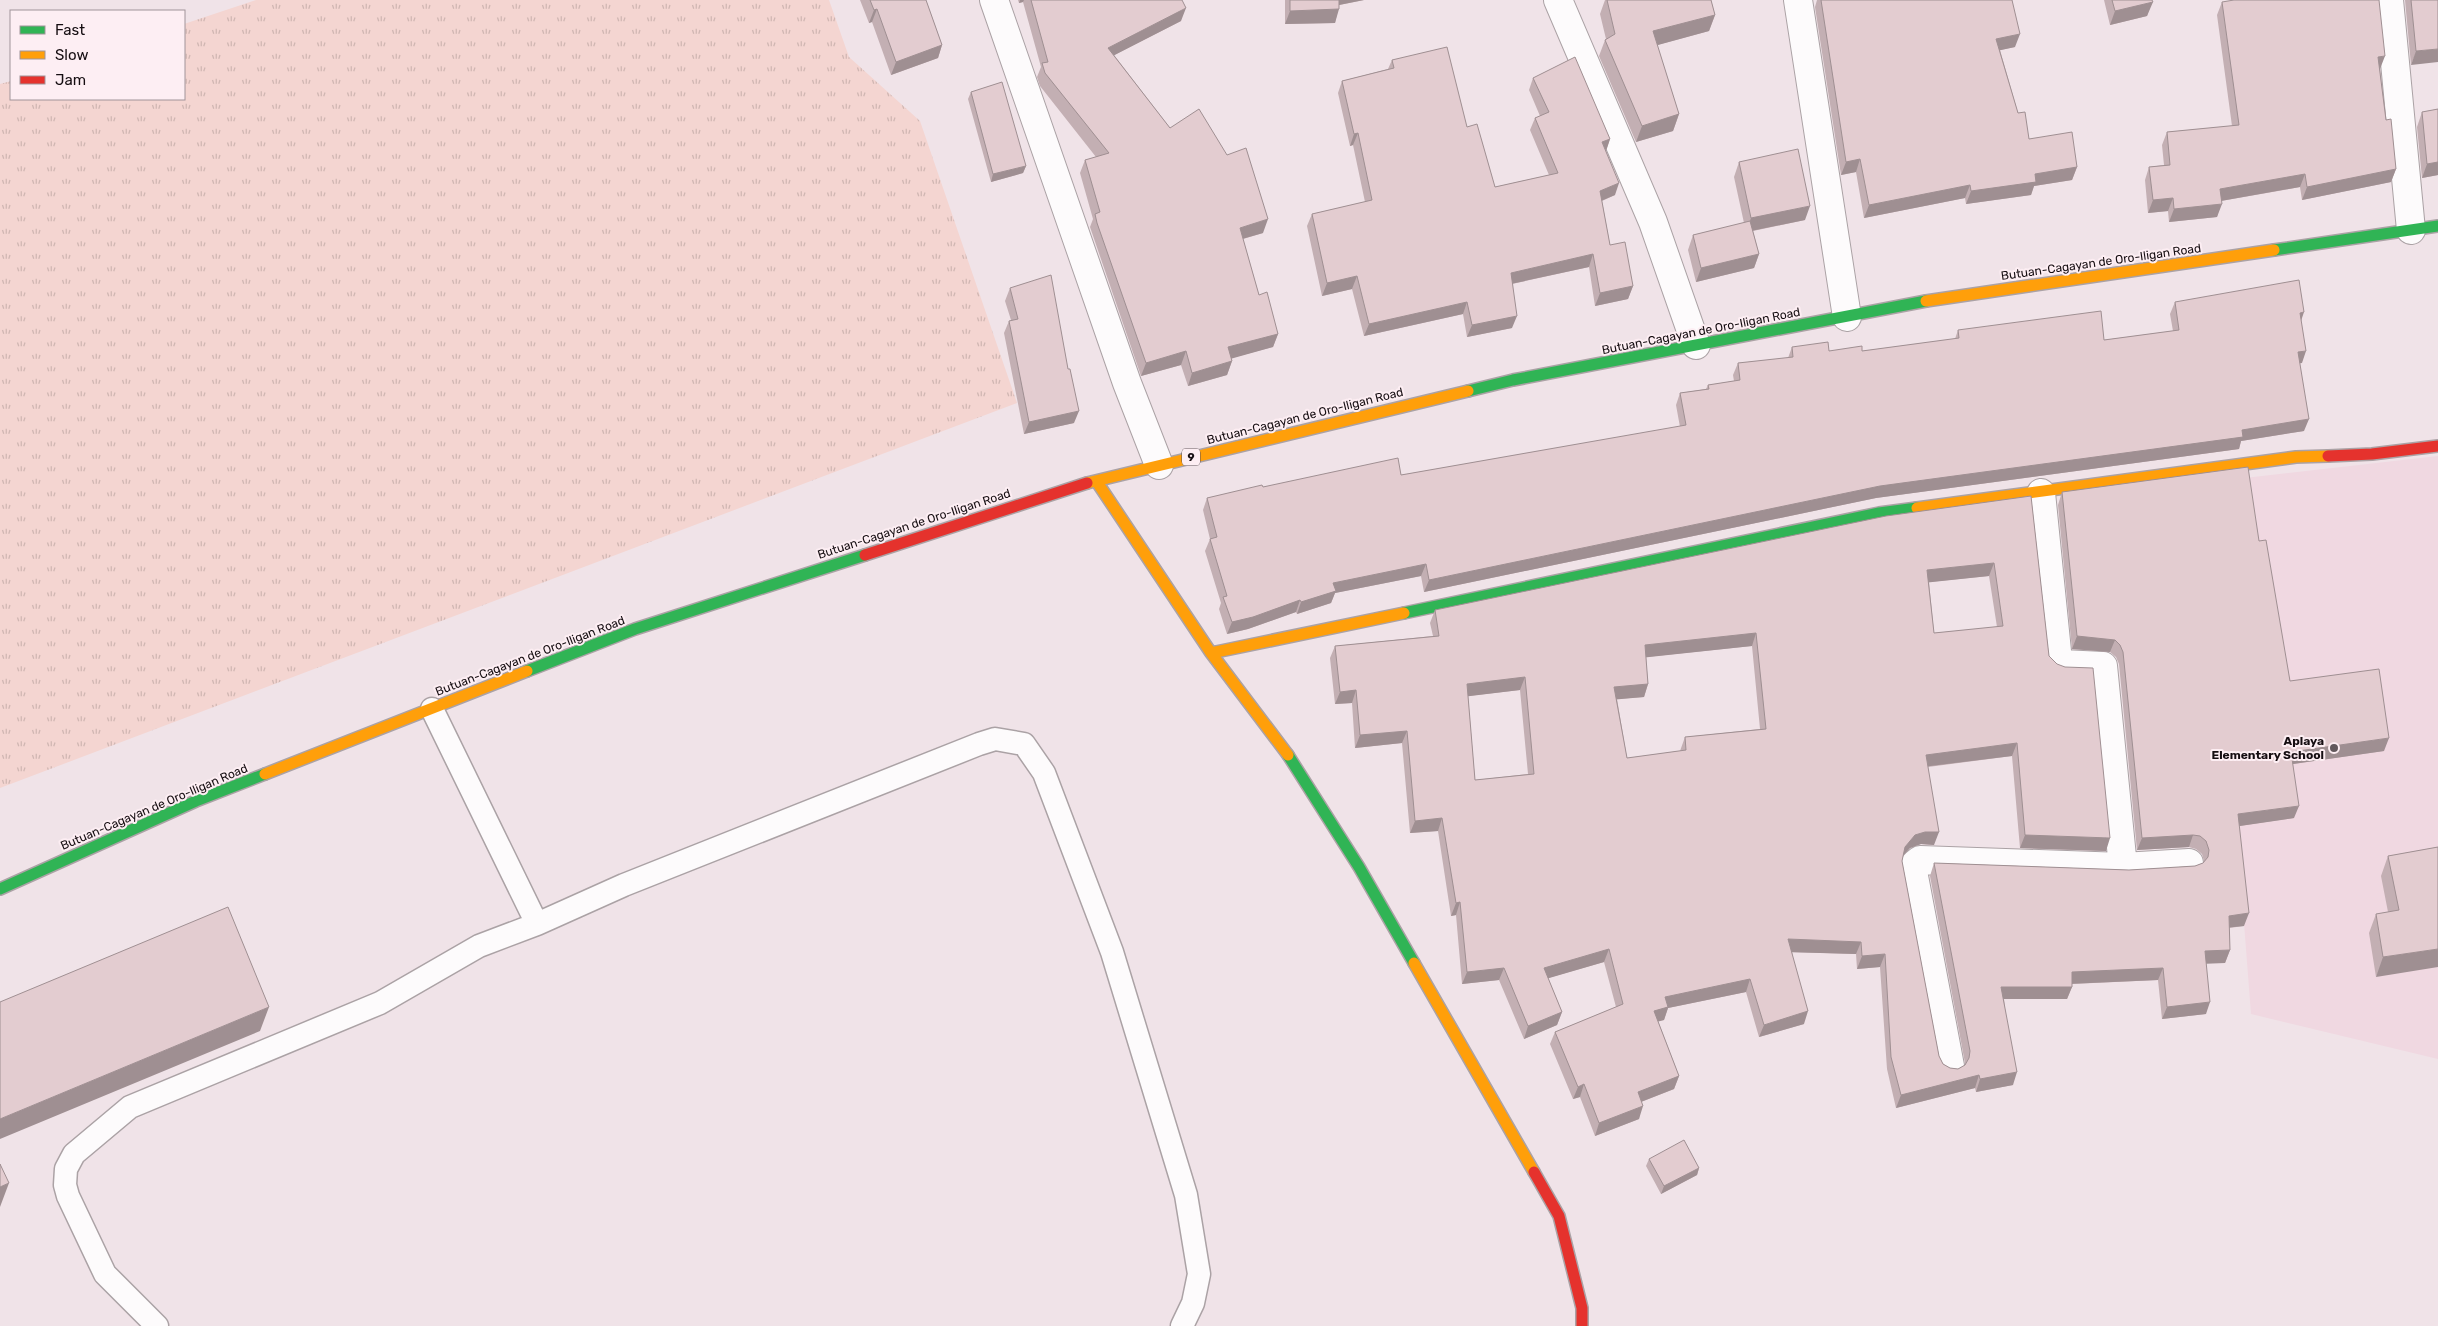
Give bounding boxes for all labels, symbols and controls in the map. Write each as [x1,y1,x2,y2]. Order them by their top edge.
legend [10,10,185,100]
text: Fast [55,21,85,39]
text: Slow [55,46,88,64]
text: Jam [55,71,86,89]
street label: Butuan-Cagayan de Oro-Iligan Road [2000,241,2202,283]
street label: Butuan-Cagayan de Oro-Iligan Road [1601,305,1801,357]
street label: Butuan-Cagayan de Oro-Iligan Road [1205,385,1405,447]
road number: 9 [1182,448,1200,466]
street label: Butuan-Cagayan de Oro-Iligan Road [816,486,1012,562]
street label: Butuan-Cagayan de Oro-Iligan Road [433,613,627,699]
place label: Aplaya Elementary School [2212,734,2324,762]
marker: Aplaya Elementary School [2328,742,2340,754]
street label: Butuan-Cagayan de Oro-Iligan Road [58,761,250,853]

